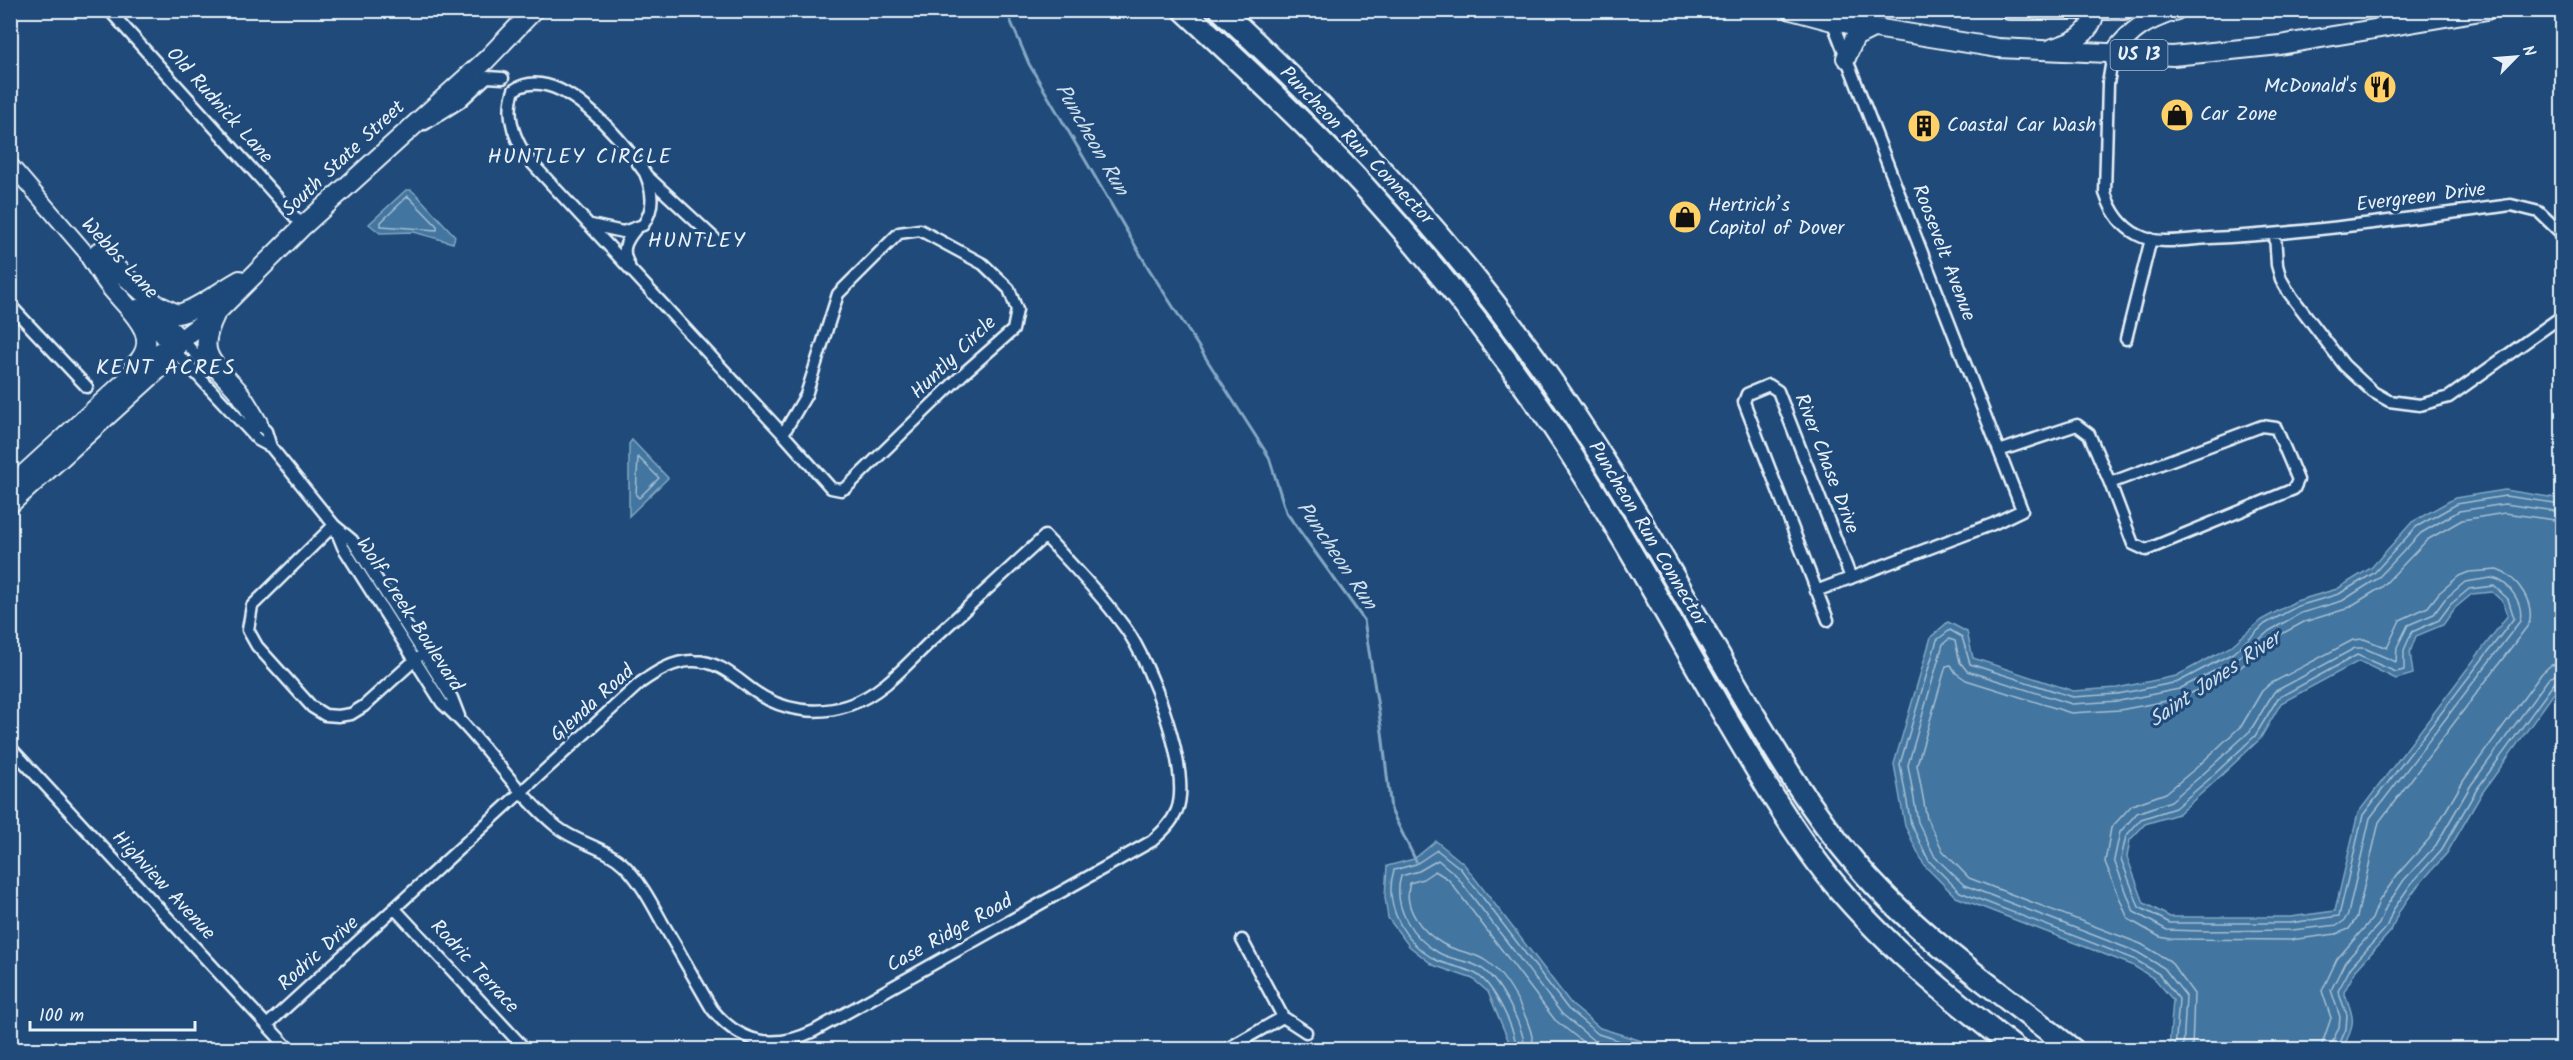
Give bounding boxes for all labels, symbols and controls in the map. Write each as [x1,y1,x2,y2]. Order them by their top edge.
north arrow [2486,27,2546,87]
street label: Old Rudnick Lane [158,40,280,172]
road number: US 13 [2110,40,2168,70]
text: N [2515,41,2542,61]
street label: Puncheon Run Connector [1271,59,1442,234]
restaurant icon: McDonald's [2362,69,2398,105]
place label: McDonald's [2264,71,2357,103]
water label: Puncheon Run [1045,77,1138,204]
street label: South State Street [275,93,413,225]
shop icon: Car Zone [2159,97,2195,133]
place label: Car Zone [2200,99,2277,131]
building icon: Coastal Car Wash [1906,108,1942,144]
place label: Coastal Car Wash [1947,110,2096,142]
district label: HUNTLEY CIRCLE [487,141,673,174]
street label: Evergreen Drive [2354,174,2488,222]
street label: Roosevelt Avenue [1902,180,1984,326]
place label: Hertrich’s Capitol of Dover [1708,190,1845,245]
shop icon: Hertrich’s Capitol of Dover [1667,199,1703,235]
street label: Webbs Lane [72,211,166,307]
district label: HUNTLEY [648,225,746,258]
street label: Huntly Circle [903,308,1005,408]
district label: KENT ACRES [96,351,236,386]
street label: River Chase Drive [1785,389,1867,539]
street label: Puncheon Run Connector [1579,435,1716,634]
water label: Puncheon Run [1287,495,1386,619]
street label: Wolf Creek Boulevard [347,531,472,700]
water label: Saint Jones River [2142,621,2291,737]
street label: Glenda Road [544,657,643,751]
street label: Highview Avenue [103,824,223,948]
street label: Case Ridge Road [881,886,1020,982]
street label: Rodric Drive [271,908,367,1000]
street label: Rodric Terrace [422,912,526,1022]
scale bar [30,994,195,1032]
text: 100 m [39,1002,84,1031]

